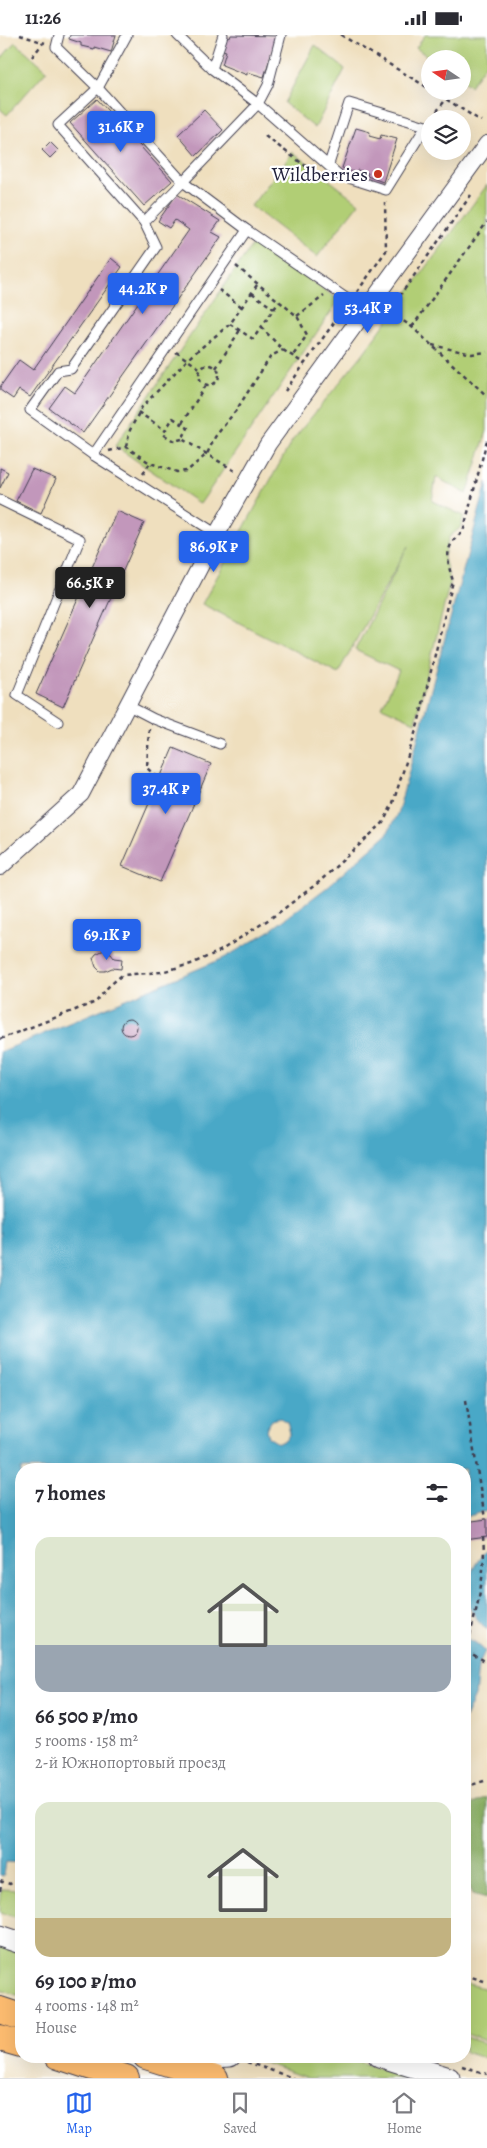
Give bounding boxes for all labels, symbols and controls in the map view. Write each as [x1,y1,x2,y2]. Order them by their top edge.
text: 11:26 [25,5,61,31]
north arrow [421,50,471,100]
map controls [421,50,471,160]
button: layers [421,110,471,160]
pin: 31.6K ₽ [75,111,167,153]
text: 31.6K ₽ [98,116,144,138]
place label: Wildberries [271,161,368,188]
marker: Wildberries [372,168,384,180]
pin: 44.2K ₽ [97,273,189,315]
text: 44.2K ₽ [119,278,167,300]
pin: 53.4K ₽ [322,291,414,334]
text: 53.4K ₽ [344,297,392,319]
pin: 86.9K ₽ [168,531,260,573]
text: 86.9K ₽ [190,536,238,558]
pin: 66.5K ₽ [44,567,136,609]
text: 66.5K ₽ [66,572,114,594]
pin: 37.4K ₽ [120,773,212,815]
text: 37.4K ₽ [142,778,190,800]
pin: 69.1K ₽ [61,919,153,961]
text: 69.1K ₽ [84,924,130,946]
text: 7 homes [35,1479,106,1507]
icon: filters [423,1479,451,1507]
icon: home [198,1570,288,1660]
text: 66 500 ₽/mo [35,1702,138,1730]
text: 5 rooms · 158 m² [35,1730,138,1752]
text: 2-й Южнопортовый проезд [35,1752,226,1774]
icon: home [198,1835,288,1925]
text: 69 100 ₽/mo [35,1967,137,1995]
text: 4 rooms · 148 m² [35,1995,139,2017]
text: House [35,2017,77,2039]
tab: Map [65,2089,93,2138]
tab: Saved [223,2089,257,2138]
tab: Home [387,2089,422,2138]

